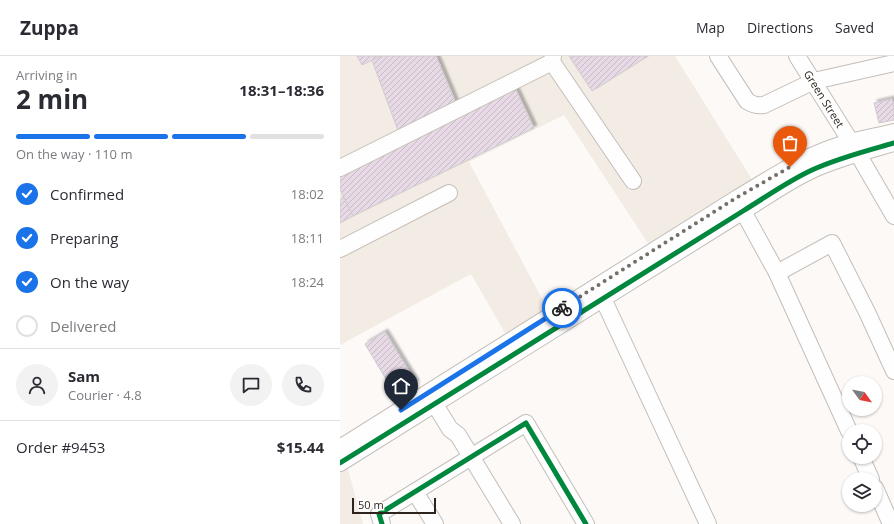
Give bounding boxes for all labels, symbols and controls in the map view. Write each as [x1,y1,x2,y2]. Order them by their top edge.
text: Zuppa [20,15,79,41]
text: Map [696,18,725,37]
text: Directions [747,18,813,37]
text: Saved [835,18,874,37]
text: Arriving in [16,66,78,84]
street label: Green Street [801,67,848,130]
text: 18:31–18:36 [239,80,324,100]
text: 2 min [16,81,88,117]
pin [773,126,807,167]
icon: bag [779,132,801,154]
text: On the way · 110 m [16,145,132,163]
icon: check [16,183,38,205]
text: Confirmed [50,184,124,204]
text: 18:02 [291,185,324,203]
icon: check [16,227,38,249]
text: Preparing [50,228,118,248]
text: 18:11 [291,229,324,247]
icon: check [16,271,38,293]
text: On the way [50,272,129,292]
text: 18:24 [291,273,324,291]
courier [542,288,582,328]
icon: bike [551,297,573,319]
text: Delivered [50,316,117,336]
button: person [16,364,58,406]
button: chat [230,364,272,406]
button: phone [282,364,324,406]
text: Sam [68,366,100,386]
pin [384,369,418,410]
icon: home [390,375,412,397]
north arrow [842,376,882,416]
map controls [842,376,882,512]
text: Courier · 4.8 [68,386,142,404]
button: locate [842,424,882,464]
text: Order #9453 [16,437,105,457]
text: $15.44 [277,437,324,457]
button: layers [842,472,882,512]
scale bar [352,496,436,515]
text: 50 m [358,497,384,512]

